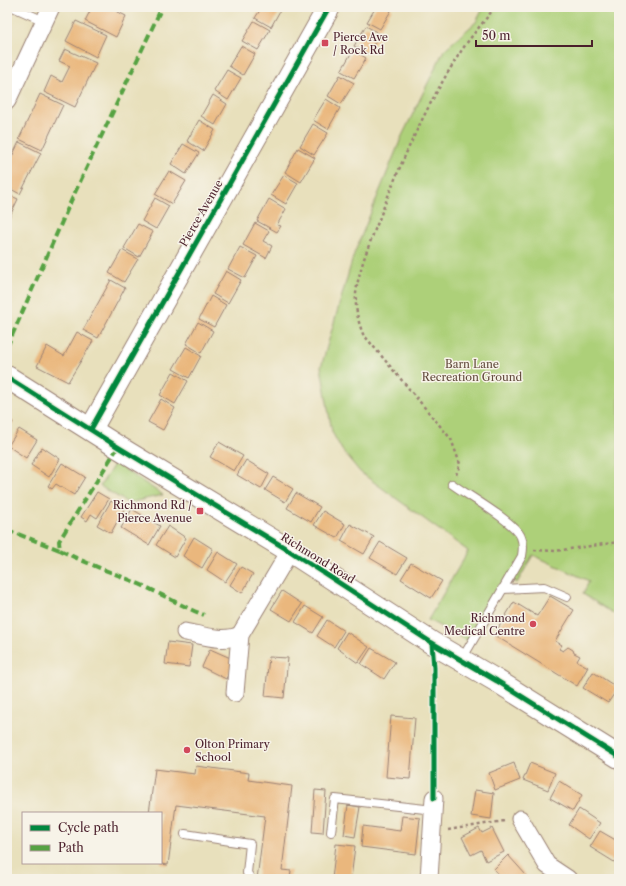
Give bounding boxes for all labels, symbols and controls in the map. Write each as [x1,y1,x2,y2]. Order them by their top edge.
scale bar [476,22,592,48]
text: 50 m [482,28,511,43]
place label: Pierce Ave / Rock Rd [333,30,388,57]
marker: Pierce Ave / Rock Rd [320,38,330,48]
street label: Pierce Avenue [176,177,226,249]
park label: Barn Lane Recreation Ground [422,357,523,384]
place label: Richmond Rd / Pierce Avenue [113,498,192,525]
marker: Richmond Rd / Pierce Avenue [195,506,205,516]
street label: Richmond Road [278,530,358,587]
place label: Richmond Medical Centre [444,611,525,638]
marker: Richmond Medical Centre [528,619,538,629]
place label: Olton Primary School [195,737,271,764]
marker: Olton Primary School [182,745,192,755]
legend [22,812,162,864]
text: Cycle path [58,820,119,835]
text: Path [58,840,84,855]

